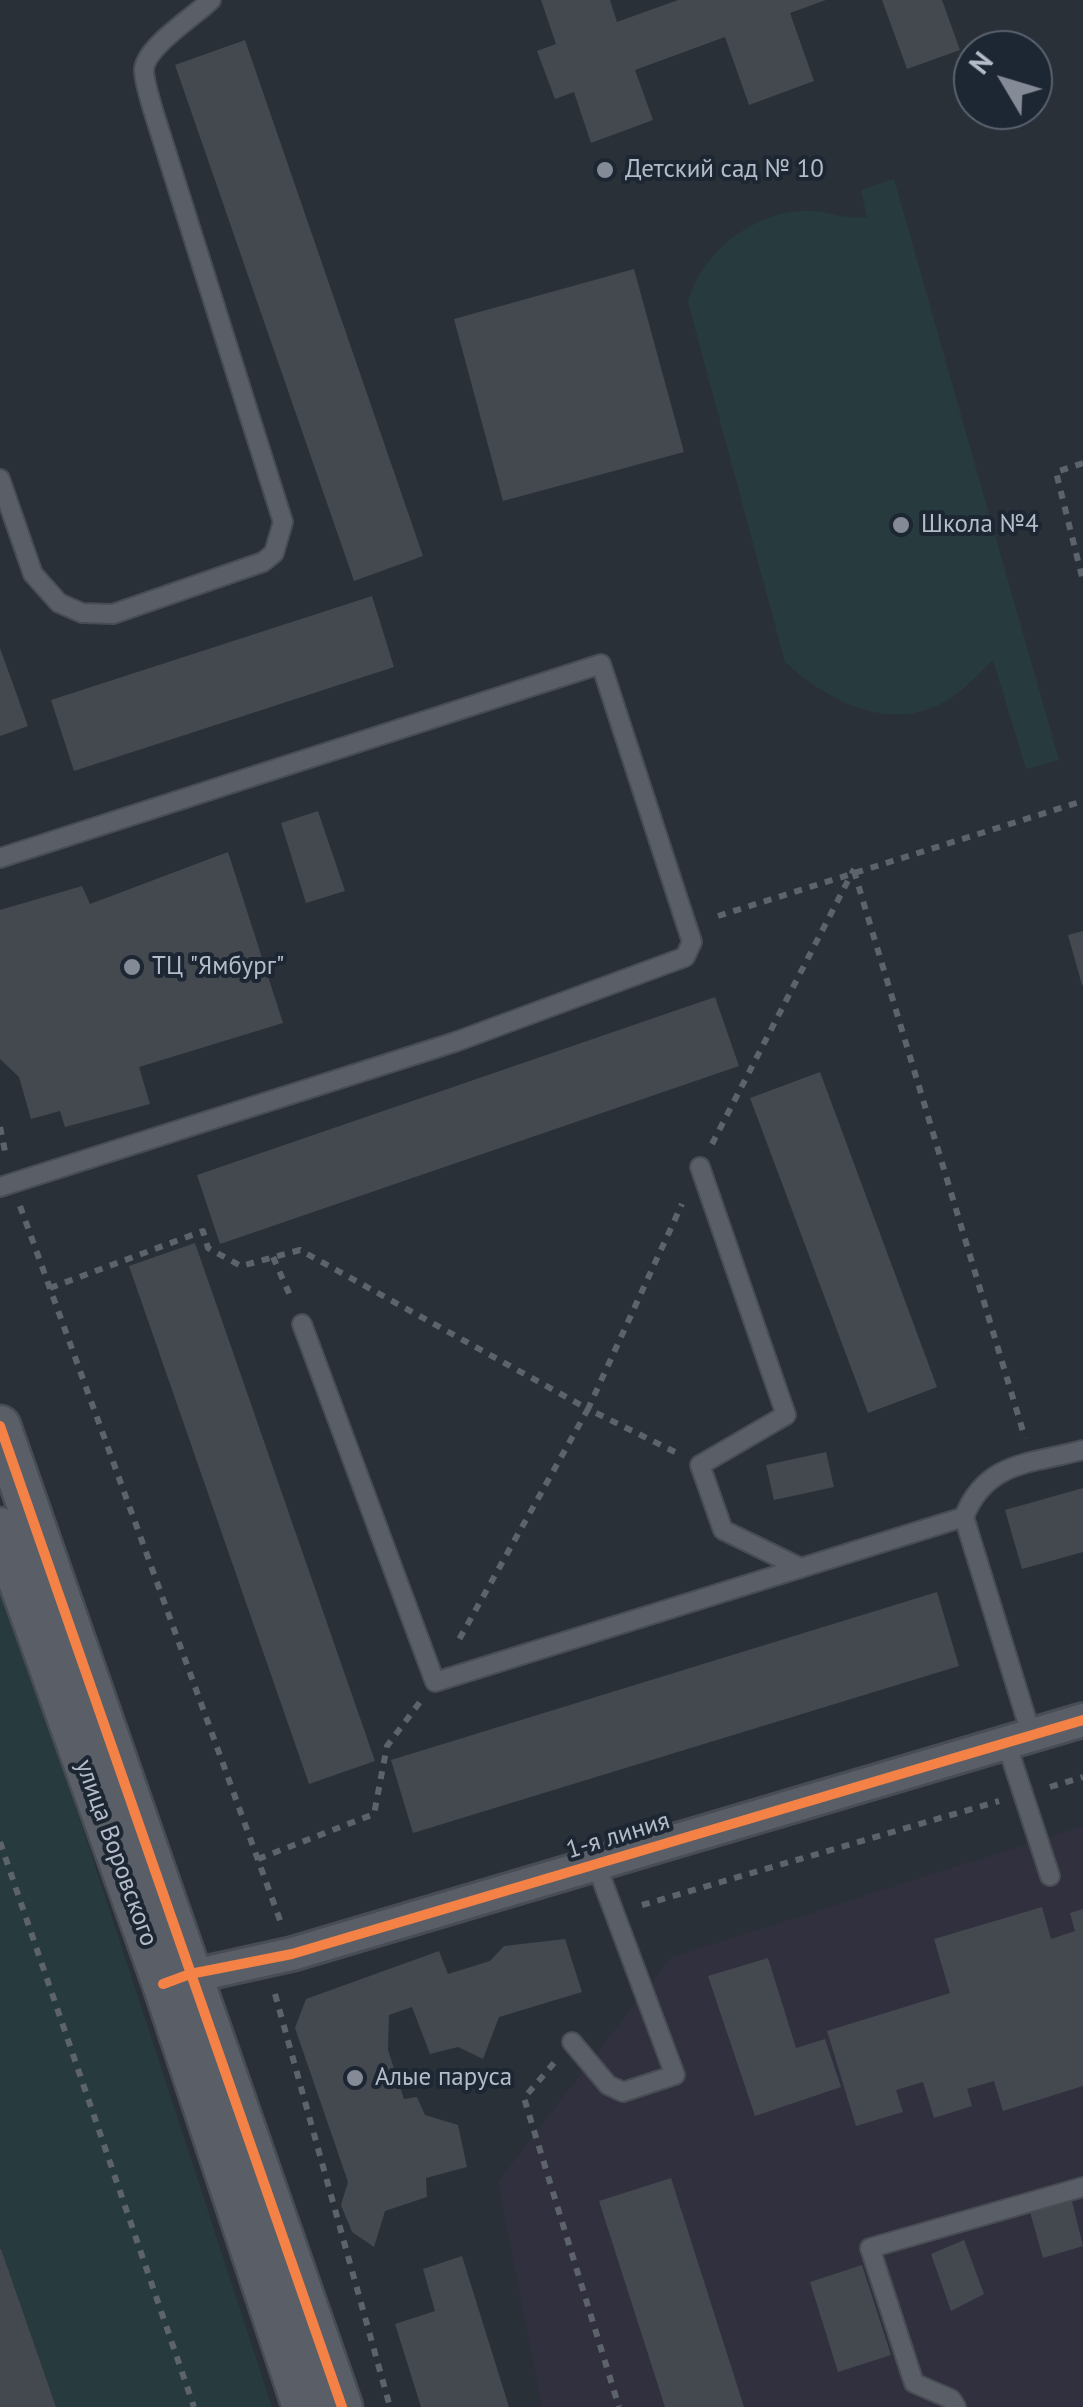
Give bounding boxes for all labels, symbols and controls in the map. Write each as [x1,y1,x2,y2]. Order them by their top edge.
north arrow [953,30,1053,130]
text: N [960,44,1001,81]
place label: Детский сад № 10 [625,155,824,185]
marker: Детский сад № 10 [594,159,616,181]
place label: Школа №4 [921,510,1039,540]
marker: Школа №4 [890,514,912,536]
place label: ТЦ "Ямбург" [152,952,284,982]
marker: ТЦ "Ямбург" [121,956,143,978]
street label: улица Воровского [68,1756,164,1950]
street label: 1-я линия [563,1806,673,1866]
place label: Алые паруса [375,2063,512,2093]
marker: Алые паруса [344,2067,366,2089]

